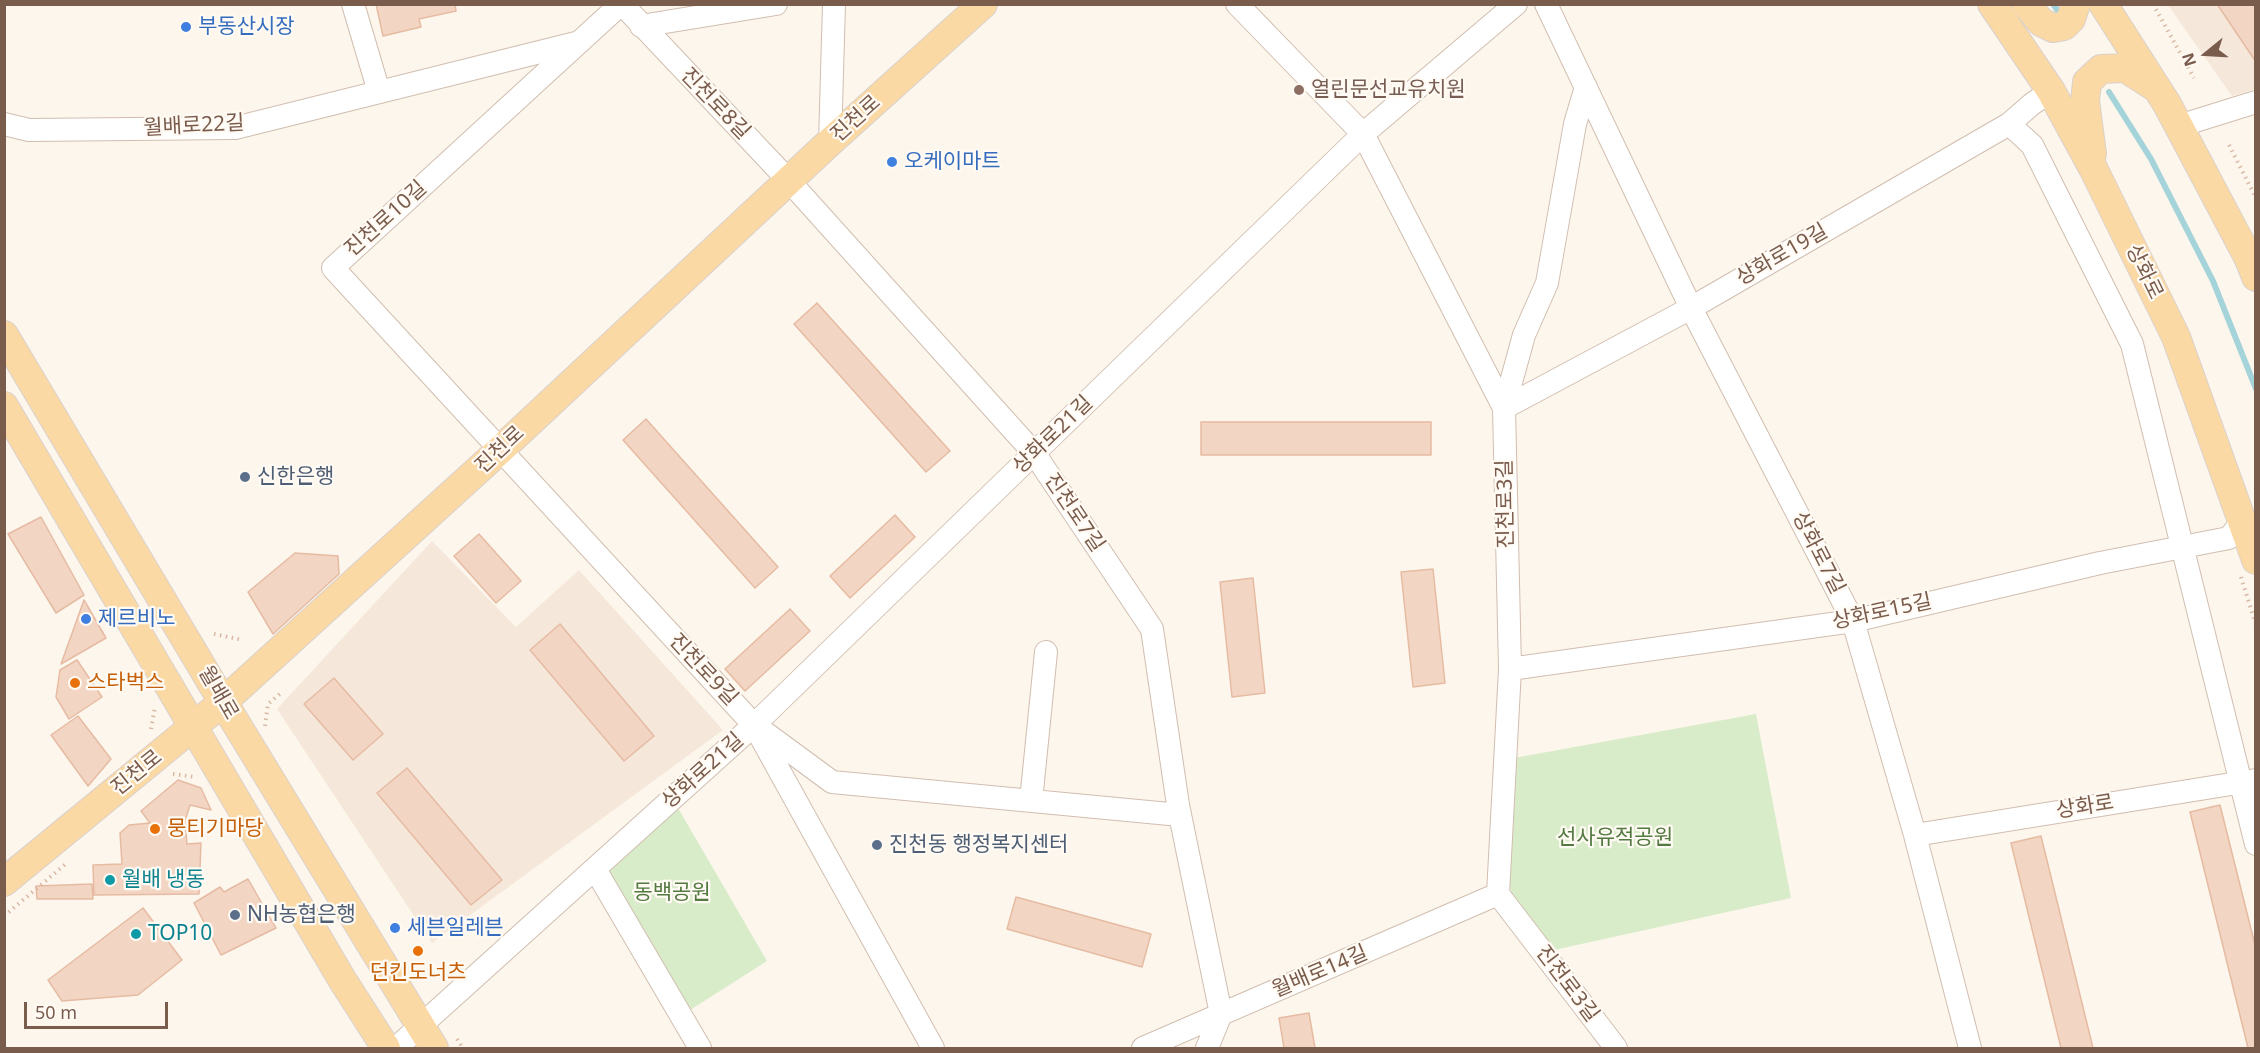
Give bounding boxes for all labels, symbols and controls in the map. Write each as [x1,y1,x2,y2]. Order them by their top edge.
place label: 부동산시장 [198,14,295,40]
marker: 부동산시장 [179,20,193,34]
north arrow [2176,24,2236,84]
text: N [2176,50,2201,69]
street label: 진천로8길 [675,63,755,145]
place label: 열린문선교유치원 [1311,77,1466,103]
marker: 열린문선교유치원 [1292,83,1306,97]
street label: 진천로 [826,90,886,148]
street label: 월배로22길 [143,111,245,141]
place label: 오케이마트 [904,149,1001,175]
marker: 오케이마트 [885,155,899,169]
street label: 진천로10길 [340,176,432,262]
street label: 상화로19길 [1732,219,1832,291]
street label: 상화로 [2120,240,2168,304]
street label: 상화로21길 [1008,391,1098,479]
street label: 진천로 [470,421,530,479]
street label: 진천로3길 [1493,459,1519,549]
place label: 신한은행 [257,464,334,490]
street label: 진천로7길 [1039,469,1109,557]
marker: 신한은행 [238,470,252,484]
street label: 상화로7길 [1787,507,1849,599]
street label: 상화로15길 [1830,589,1934,635]
place label: 제르비노 [98,606,175,632]
marker: 제르비노 [79,612,93,626]
street label: 진천로9길 [663,629,743,711]
street label: 월배로 [193,662,243,724]
place label: 스타벅스 [87,670,164,696]
marker: 스타벅스 [68,676,82,690]
street label: 상화로21길 [657,728,749,814]
street label: 진천로 [107,745,167,801]
street label: 상화로 [2054,790,2116,824]
place label: 뭉티기마당 [167,816,264,842]
marker: 뭉티기마당 [148,822,162,836]
park label: 선사유적공원 [1557,825,1673,851]
place label: 진천동 행정복지센터 [889,832,1068,858]
marker: 진천동 행정복지센터 [870,838,884,852]
place label: 월배 냉동 [122,867,205,893]
marker: 월배 냉동 [103,873,117,887]
park label: 동백공원 [633,880,711,906]
place label: NH농협은행 [247,902,356,928]
marker: NH농협은행 [228,908,242,922]
place label: 세븐일레븐 [407,915,504,941]
place label: TOP10 [148,921,212,947]
marker: 세븐일레븐 [388,921,402,935]
marker: TOP10 [129,927,143,941]
street label: 월배로14길 [1268,941,1372,1003]
street label: 진천로3길 [1530,941,1604,1027]
marker: 던킨도너츠 [411,944,425,958]
place label: 던킨도너츠 [370,960,466,986]
scale bar [27,990,171,1028]
text: 50 m [35,1000,77,1024]

